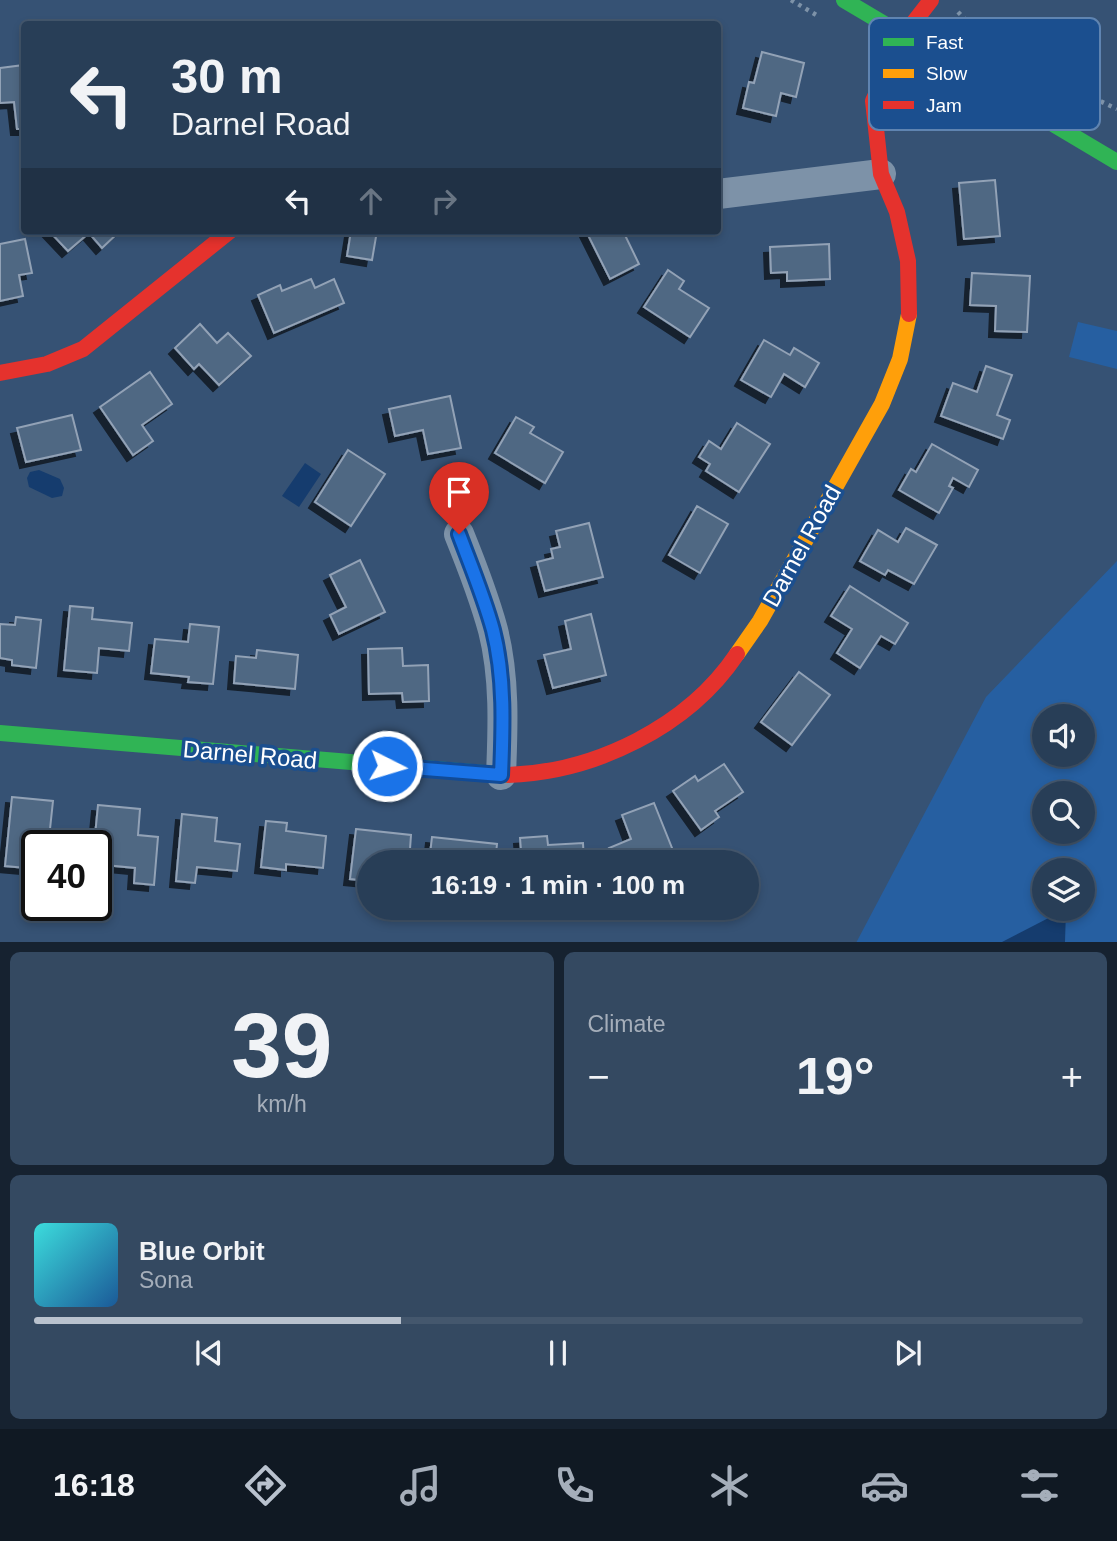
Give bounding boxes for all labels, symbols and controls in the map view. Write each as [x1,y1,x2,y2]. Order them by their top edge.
legend [869,18,1100,130]
text: Fast [926,32,964,53]
icon: left [56,49,147,140]
text: 30 m [171,49,283,103]
text: Slow [926,63,967,84]
text: Jam [926,95,962,116]
text: Darnel Road [171,106,351,142]
icon: left [279,182,317,220]
icon: ahead [352,182,390,220]
icon: right [425,182,463,220]
pin [429,462,489,534]
icon: arrive [440,473,478,511]
street label: Darnel Road [757,480,846,611]
map controls [1032,704,1095,921]
button: sound [1032,704,1095,767]
position arrow [350,729,424,803]
street label: Darnel Road [182,735,318,774]
button: search [1032,781,1095,844]
speed limit sign: 40 [21,830,112,921]
button: layers [1032,858,1095,921]
text: 16:19 · 1 min · 100 m [431,870,685,900]
text: 39 [231,995,332,1096]
text: Climate [588,1011,665,1037]
text: 19° [796,1047,875,1105]
text: − [588,1056,610,1098]
text: + [1061,1056,1083,1098]
text: km/h [257,1091,307,1117]
text: Blue Orbit [139,1236,265,1266]
text: Sona [139,1267,193,1293]
icon: previous [190,1334,228,1372]
icon: pause [539,1334,577,1372]
icon: next [889,1334,927,1372]
icon: directions [241,1461,290,1510]
icon: music [396,1461,445,1510]
icon: phone [550,1461,599,1510]
icon: climate [705,1461,754,1510]
icon: car [860,1461,909,1510]
icon: filters [1015,1461,1064,1510]
text: 16:18 [53,1467,135,1503]

